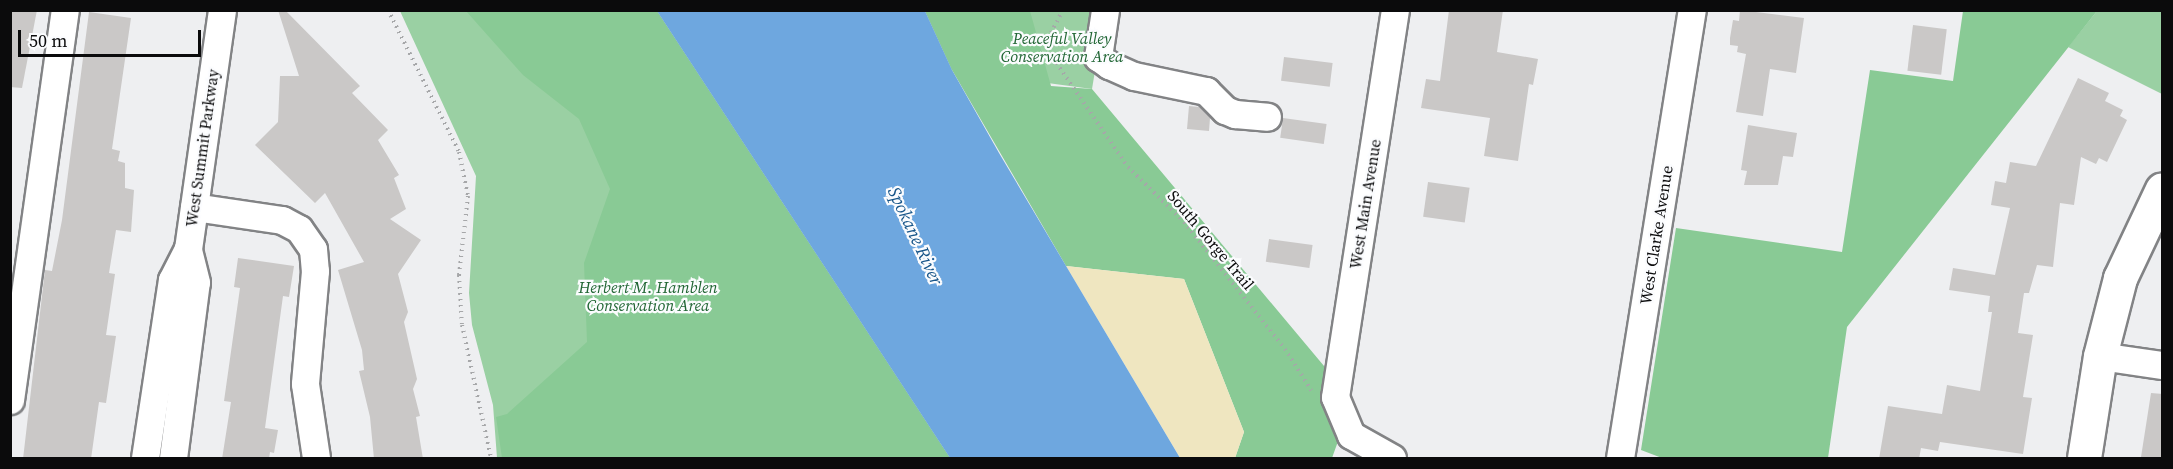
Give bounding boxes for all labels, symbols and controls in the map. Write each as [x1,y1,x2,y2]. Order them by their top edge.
scale bar [21,18,204,56]
text: 50 m [29,28,67,53]
park label: Peaceful Valley Conservation Area [1001,28,1123,66]
street label: West Summit Parkway [181,68,223,228]
street label: West Main Avenue [1345,138,1385,270]
street label: West Clarke Avenue [1636,164,1676,306]
water label: Spokane River [883,183,947,289]
street label: South Gorge Trail [1164,186,1258,294]
park label: Herbert M. Hamblen Conservation Area [579,277,717,315]

